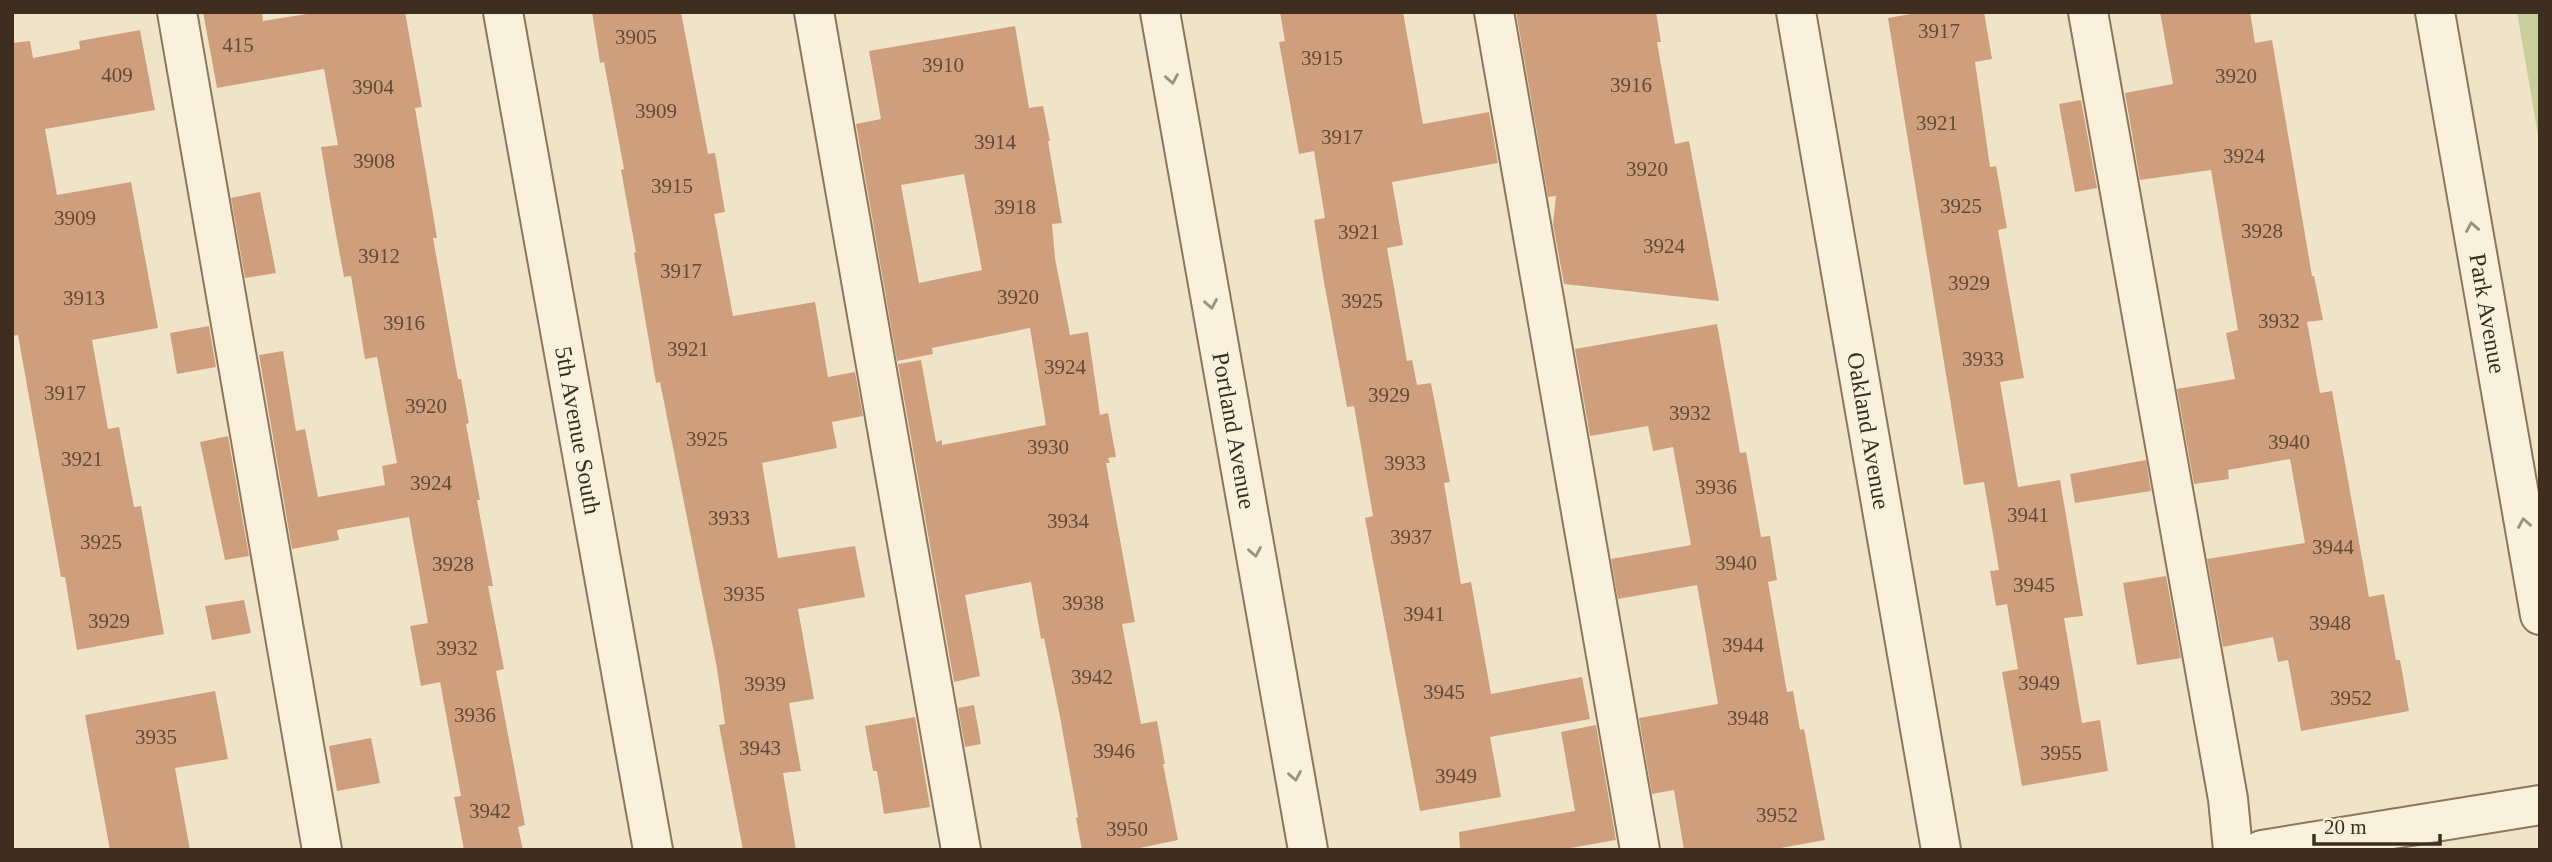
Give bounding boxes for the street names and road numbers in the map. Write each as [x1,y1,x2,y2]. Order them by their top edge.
street label: Park Avenue [2464,251,2511,376]
street label: 5th Avenue South [550,344,606,516]
street label: Portland Avenue [1207,350,1261,511]
street label: Oakland Avenue [1842,350,1895,511]

